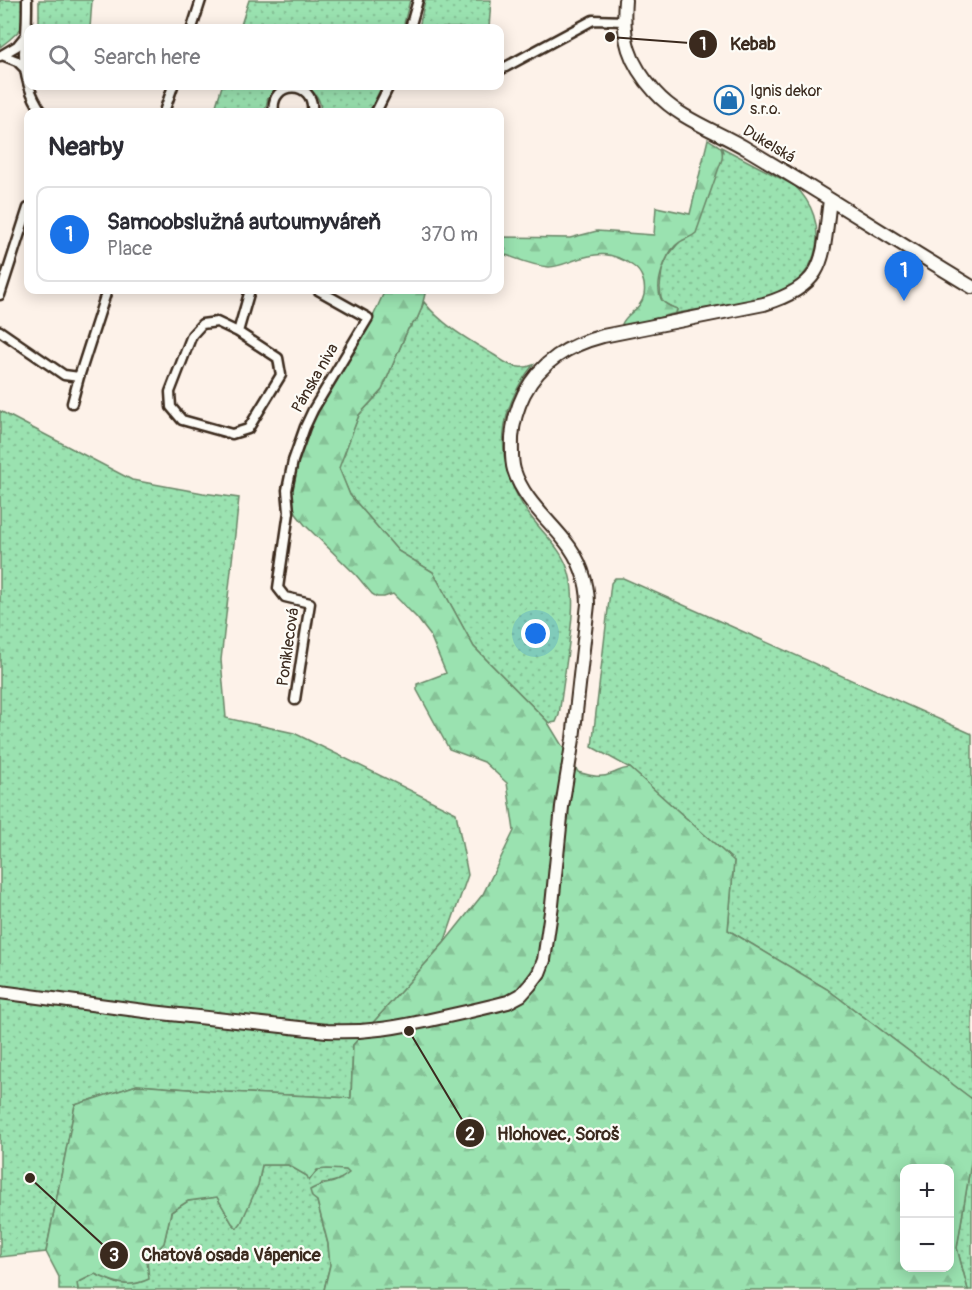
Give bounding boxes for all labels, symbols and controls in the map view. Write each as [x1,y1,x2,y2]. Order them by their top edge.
search box [24,24,504,90]
callout: Kebab [688,26,788,62]
text: 1 [699,33,707,56]
text: Kebab [730,33,776,56]
icon: search [45,41,78,74]
text: Search here [93,43,200,71]
place label: Ignis dekor s.r.o. [750,81,822,119]
shop icon: Ignis dekor s.r.o. [713,84,745,116]
street label: Dukelská [739,121,799,167]
text: Nearby [48,131,124,163]
text: Samoobslužná autoumyváreň [107,208,381,236]
text: 1 [66,222,73,247]
text: 370 m [421,222,478,247]
text: Place [107,236,152,261]
pin: 1 [884,252,924,301]
street label: Pánska niva [287,340,343,416]
street label: Poniklecová [273,607,303,687]
your location [521,619,550,648]
callout: Hlohovec, Soroš [455,1115,631,1151]
text: 2 [465,1123,475,1146]
text: Hlohovec, Soroš [497,1123,620,1146]
map controls [900,1164,954,1272]
button: + [900,1164,954,1218]
button: − [900,1218,954,1272]
callout: Chatová osada Vápenice [99,1237,332,1273]
text: 3 [109,1244,119,1267]
text: Chatová osada Vápenice [141,1244,322,1267]

